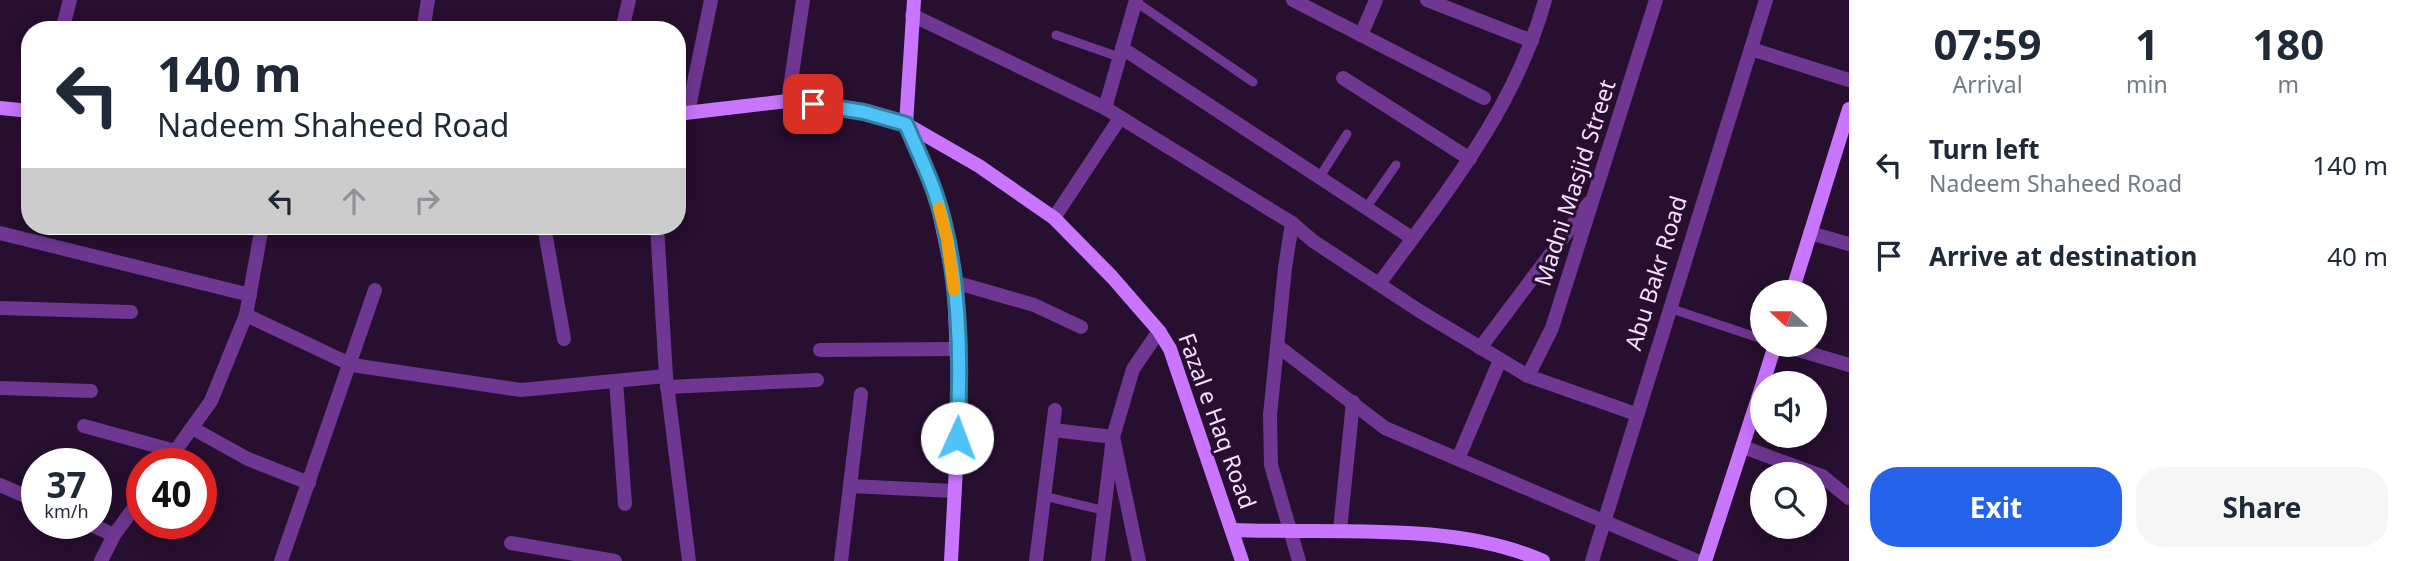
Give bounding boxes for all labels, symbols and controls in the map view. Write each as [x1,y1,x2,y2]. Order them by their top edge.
text: 07:59 [1934,15,2041,72]
text: 1 [2135,15,2159,72]
text: 180 [2252,15,2324,72]
text: 140 m [157,40,302,106]
icon: left [42,49,133,140]
text: Arrival [1952,68,2023,100]
text: min [2126,68,2168,100]
text: m [2278,68,2299,100]
pin [783,74,843,134]
street label: Madni Masjid Street [1526,75,1622,290]
icon: arrive [794,85,832,123]
text: Nadeem Shaheed Road [157,103,509,146]
text: Turn left [1929,131,2040,167]
icon: left [1870,146,1908,184]
text: 140 m [2312,147,2388,183]
text: Nadeem Shaheed Road [1929,167,2182,199]
icon: left [262,182,300,220]
icon: ahead [335,182,373,220]
icon: right [408,182,446,220]
street label: Abu Bakr Road [1616,192,1694,354]
icon: arrive [1870,237,1908,275]
text: Arrive at destination [1929,238,2198,274]
text: 40 m [2327,238,2388,274]
north arrow [1750,280,1827,357]
map controls [1750,280,1827,539]
street label: Fazal e Haq Road [1171,328,1265,513]
button: sound [1750,371,1827,448]
position arrow [920,401,994,475]
speed limit sign: 40 [126,448,217,539]
text: 37 [46,461,87,508]
button: search [1750,462,1827,539]
button: Exit [1870,467,2122,547]
button: Share [2136,467,2388,547]
text: km/h [44,499,89,523]

